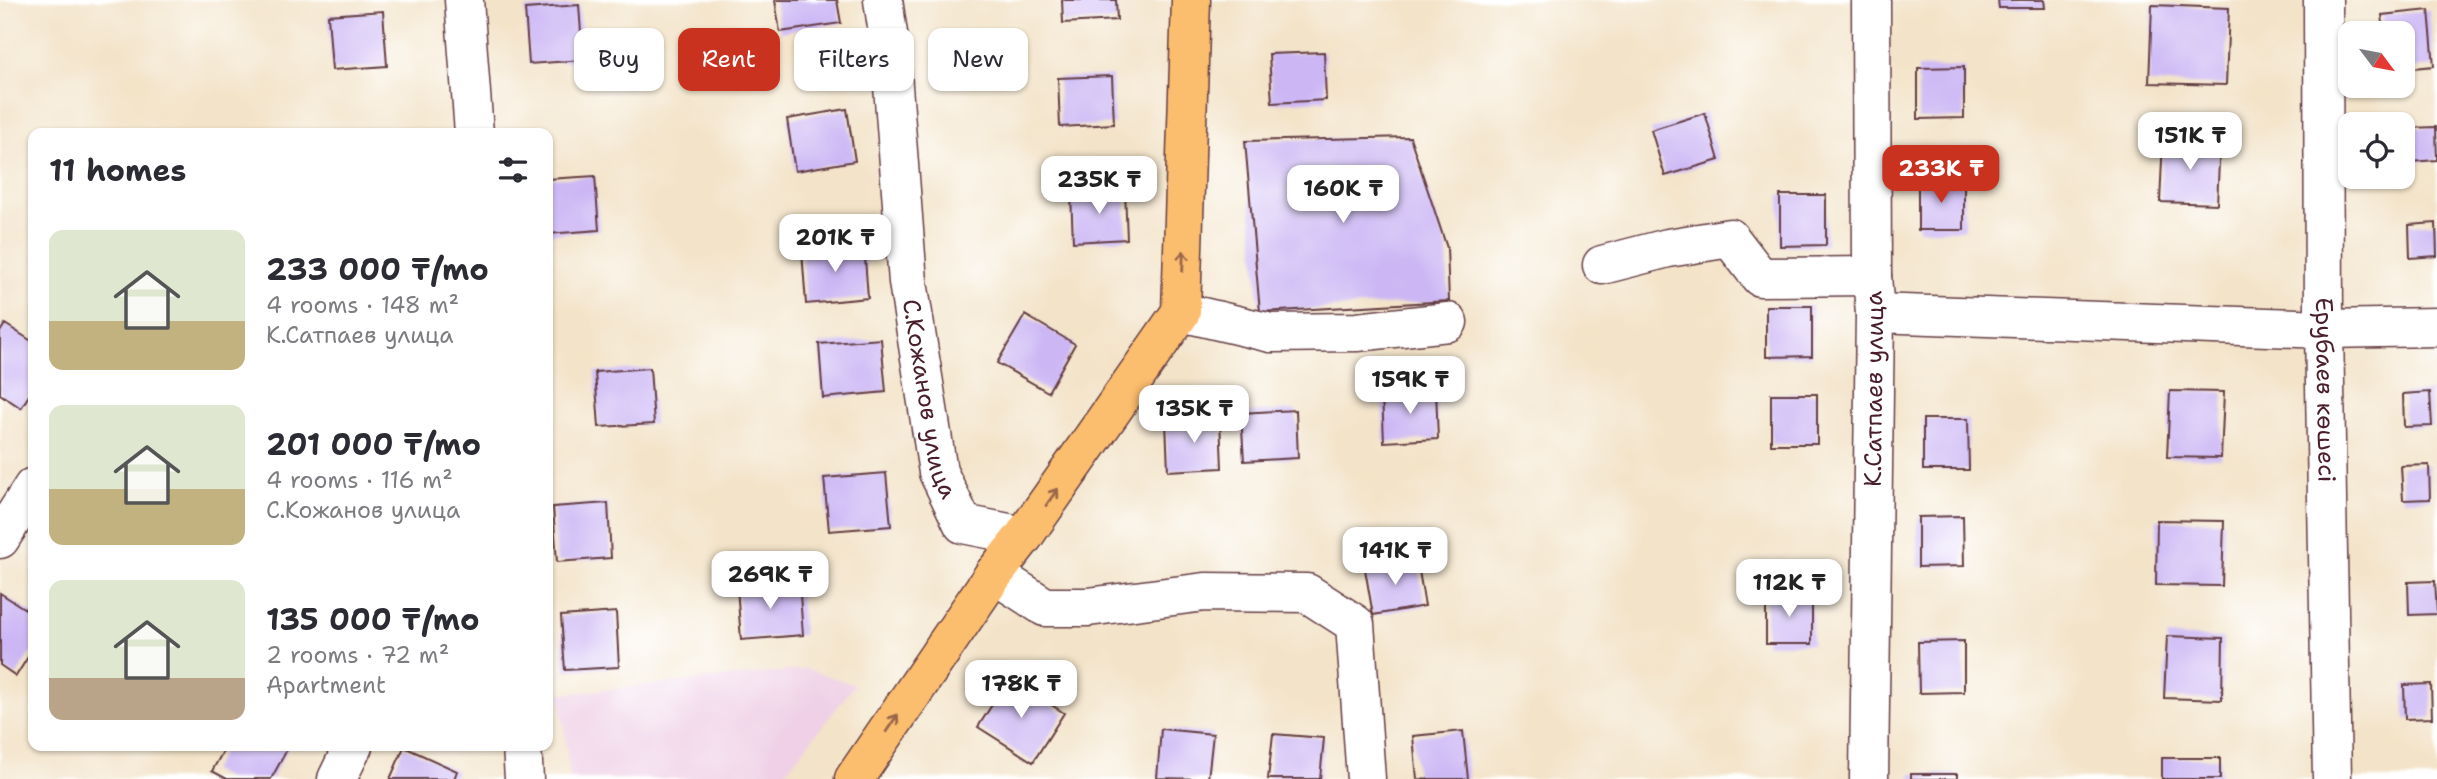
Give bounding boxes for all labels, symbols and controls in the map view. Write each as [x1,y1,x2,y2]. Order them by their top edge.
north arrow [2338,21,2415,98]
map controls [2338,21,2415,189]
chip: Buy [574,28,664,91]
chip: Rent [678,28,780,91]
chip: Filters [794,28,914,91]
chip: New [928,28,1028,91]
button: locate [2338,112,2415,189]
pin: 151K ₸ [2133,113,2247,172]
text: 151K ₸ [2154,120,2226,150]
pin: 233K ₸ [1884,146,1998,205]
text: 11 homes [49,150,186,191]
icon: filters [494,151,532,189]
text: 233K ₸ [1898,153,1984,183]
pin: 235K ₸ [1042,156,1156,216]
text: 235K ₸ [1057,164,1141,194]
pin: 160K ₸ [1286,166,1400,225]
text: 160K ₸ [1303,173,1383,203]
pin: 201K ₸ [778,215,892,274]
text: 201K ₸ [795,222,875,252]
text: 233 000 ₸/mo [266,249,489,290]
one-way arrow [1176,250,1189,273]
icon: home [105,258,189,342]
text: 4 rooms · 148 m² [266,290,459,320]
street label: К.Сатпаев улица [1857,290,1891,487]
street label: С.Кожанов улица [895,297,965,504]
street label: Ерубаев көшесі [2308,298,2343,483]
text: К.Сатпаев улица [266,320,454,350]
pin: 159K ₸ [1353,356,1467,416]
text: 159K ₸ [1371,364,1449,394]
pin: 135K ₸ [1137,386,1251,445]
text: 135K ₸ [1155,393,1233,423]
text: 201 000 ₸/mo [266,424,481,465]
icon: home [105,433,189,517]
text: 4 rooms · 116 m² [266,465,453,495]
one-way arrow [1044,488,1059,507]
text: С.Кожанов улица [266,495,460,525]
pin: 141K ₸ [1338,528,1452,587]
text: 141K ₸ [1359,535,1431,565]
pin: 269K ₸ [713,552,827,611]
text: 269K ₸ [728,559,812,589]
pin: 112K ₸ [1732,560,1846,619]
text: 112K ₸ [1752,567,1826,597]
text: 135 000 ₸/mo [266,599,479,640]
icon: home [105,608,189,692]
text: 2 rooms · 72 m² [266,640,449,670]
pin: 178K ₸ [964,660,1078,720]
text: 178K ₸ [981,668,1061,698]
text: Apartment [266,670,386,700]
one-way arrow [885,713,899,733]

